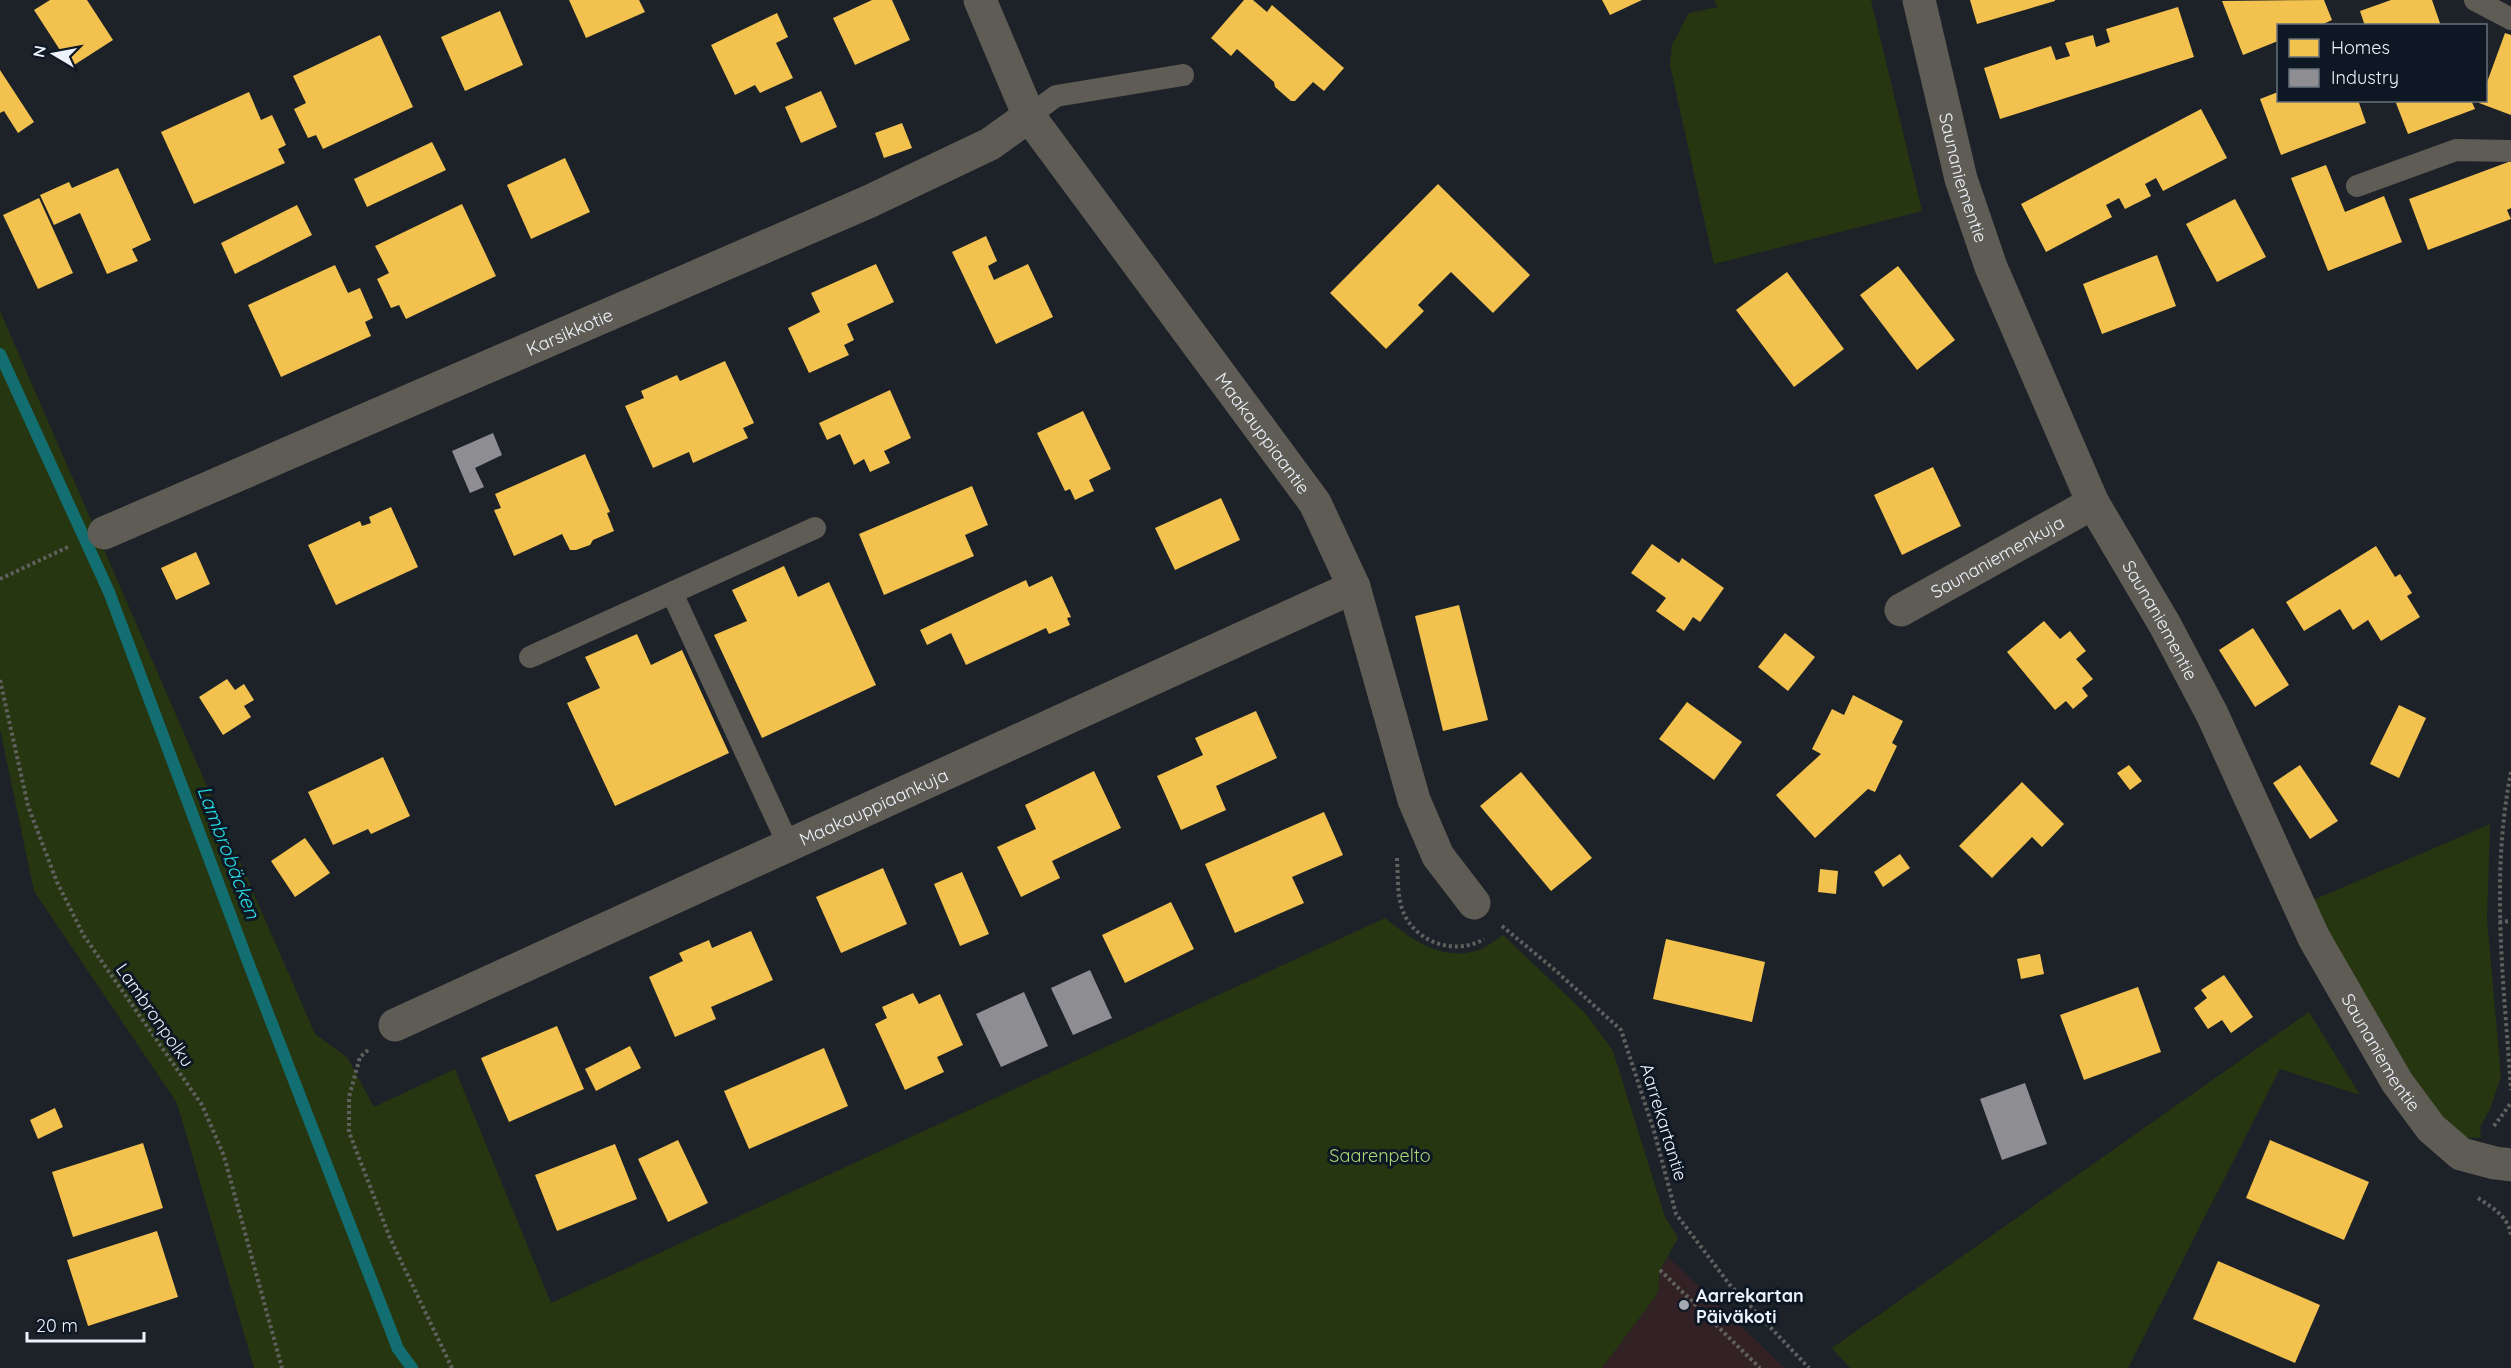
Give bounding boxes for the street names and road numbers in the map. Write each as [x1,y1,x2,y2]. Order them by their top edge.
street label: Saunaniementie [1934,110,1993,245]
street label: Karsikkotie [522,303,616,360]
street label: Maakauppiaantie [1211,367,1316,498]
street label: Saunaniemenkuja [1926,510,2068,603]
street label: Saunaniementie [2118,556,2203,684]
street label: Maakauppiaankuja [795,763,952,850]
street label: Lambronpolku [111,959,199,1071]
street label: Saunaniementie [2337,989,2426,1116]
street label: Aarrekartantie [1635,1061,1693,1183]

